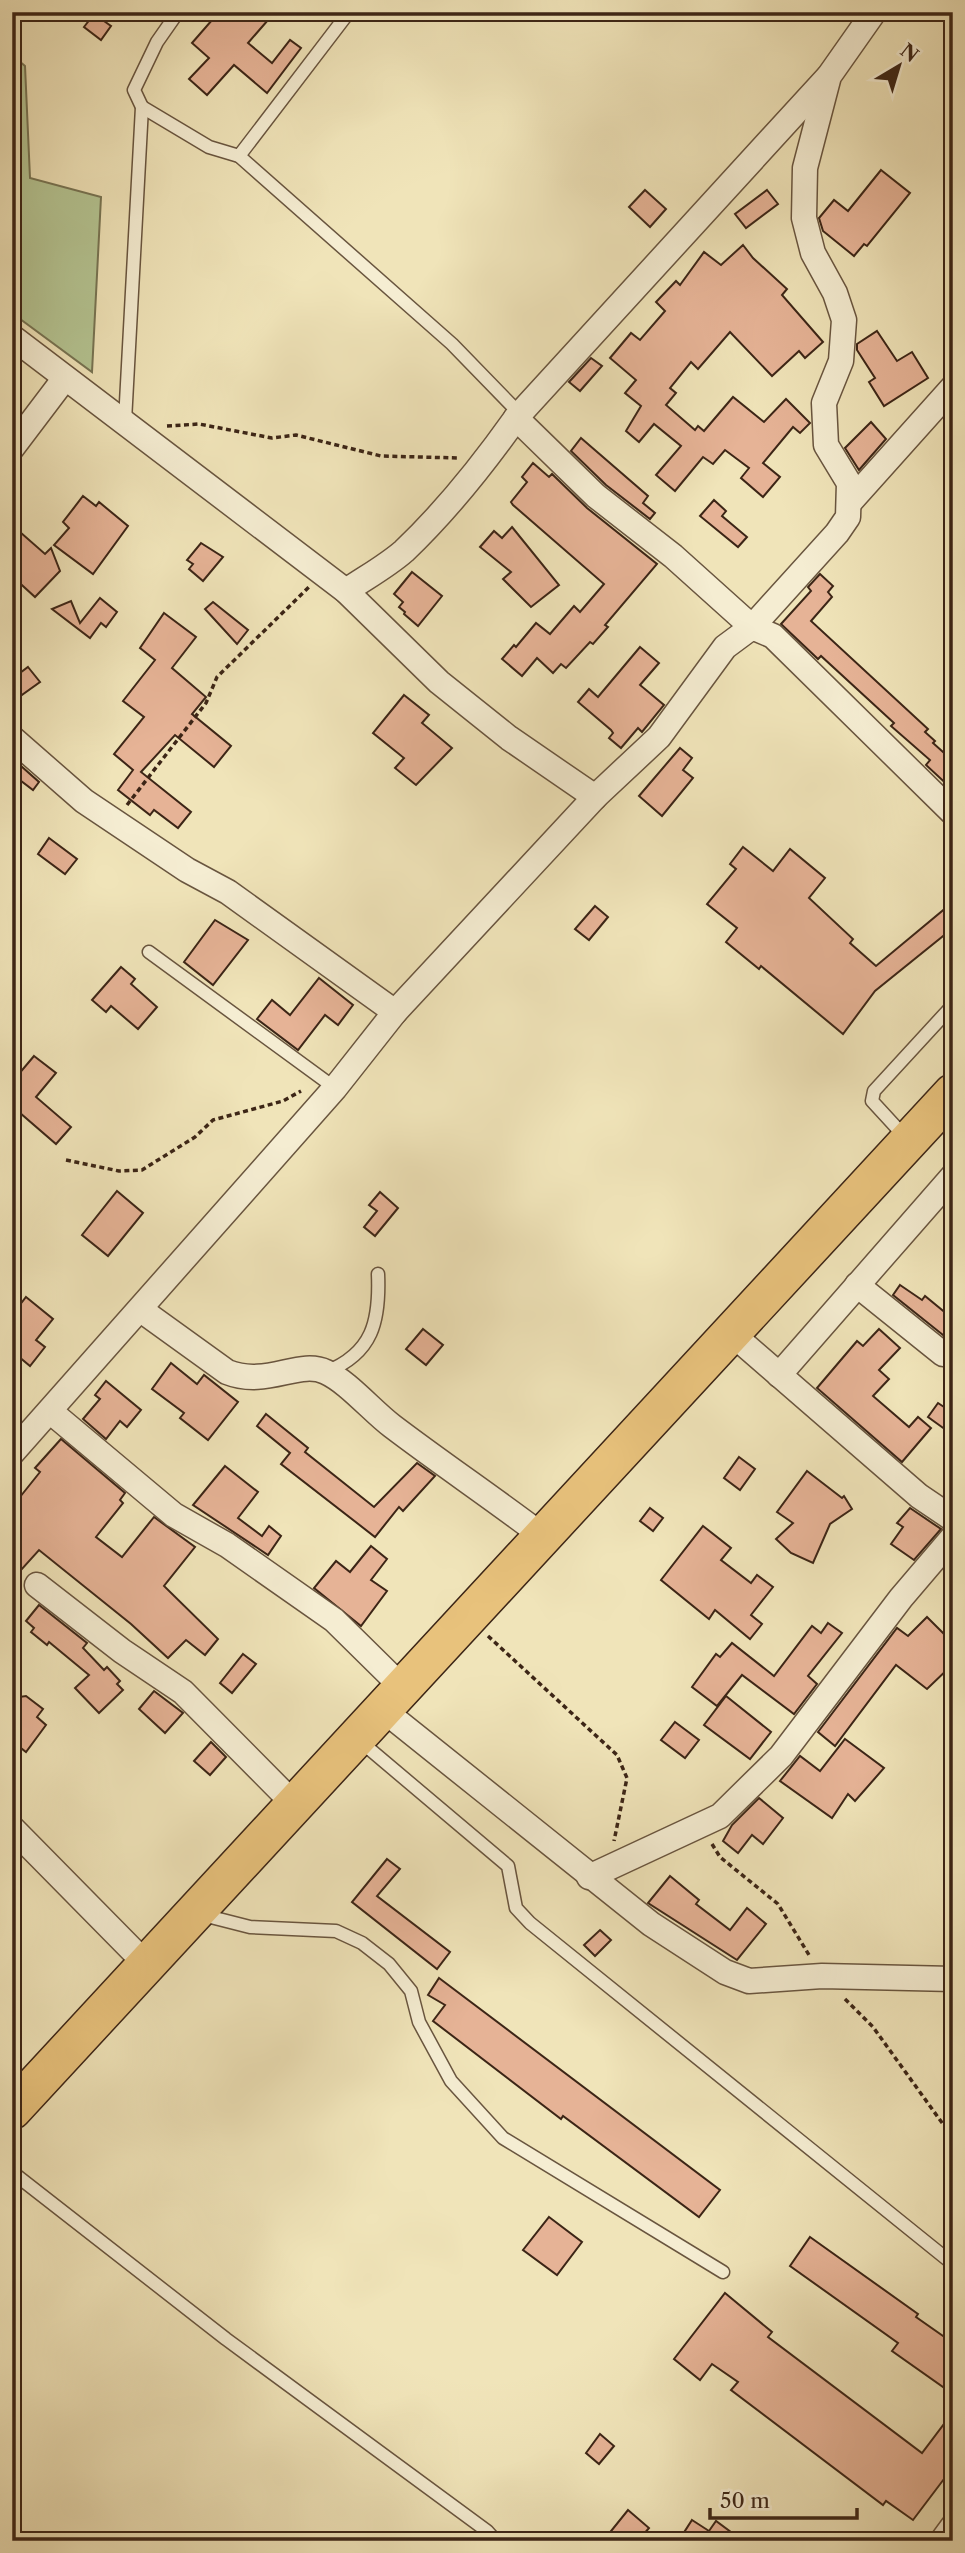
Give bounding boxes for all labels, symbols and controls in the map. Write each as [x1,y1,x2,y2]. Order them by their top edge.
north arrow [864,32,934,102]
text: N [896,39,923,67]
scale bar [710,2476,856,2520]
text: 50 m [720,2488,770,2513]

